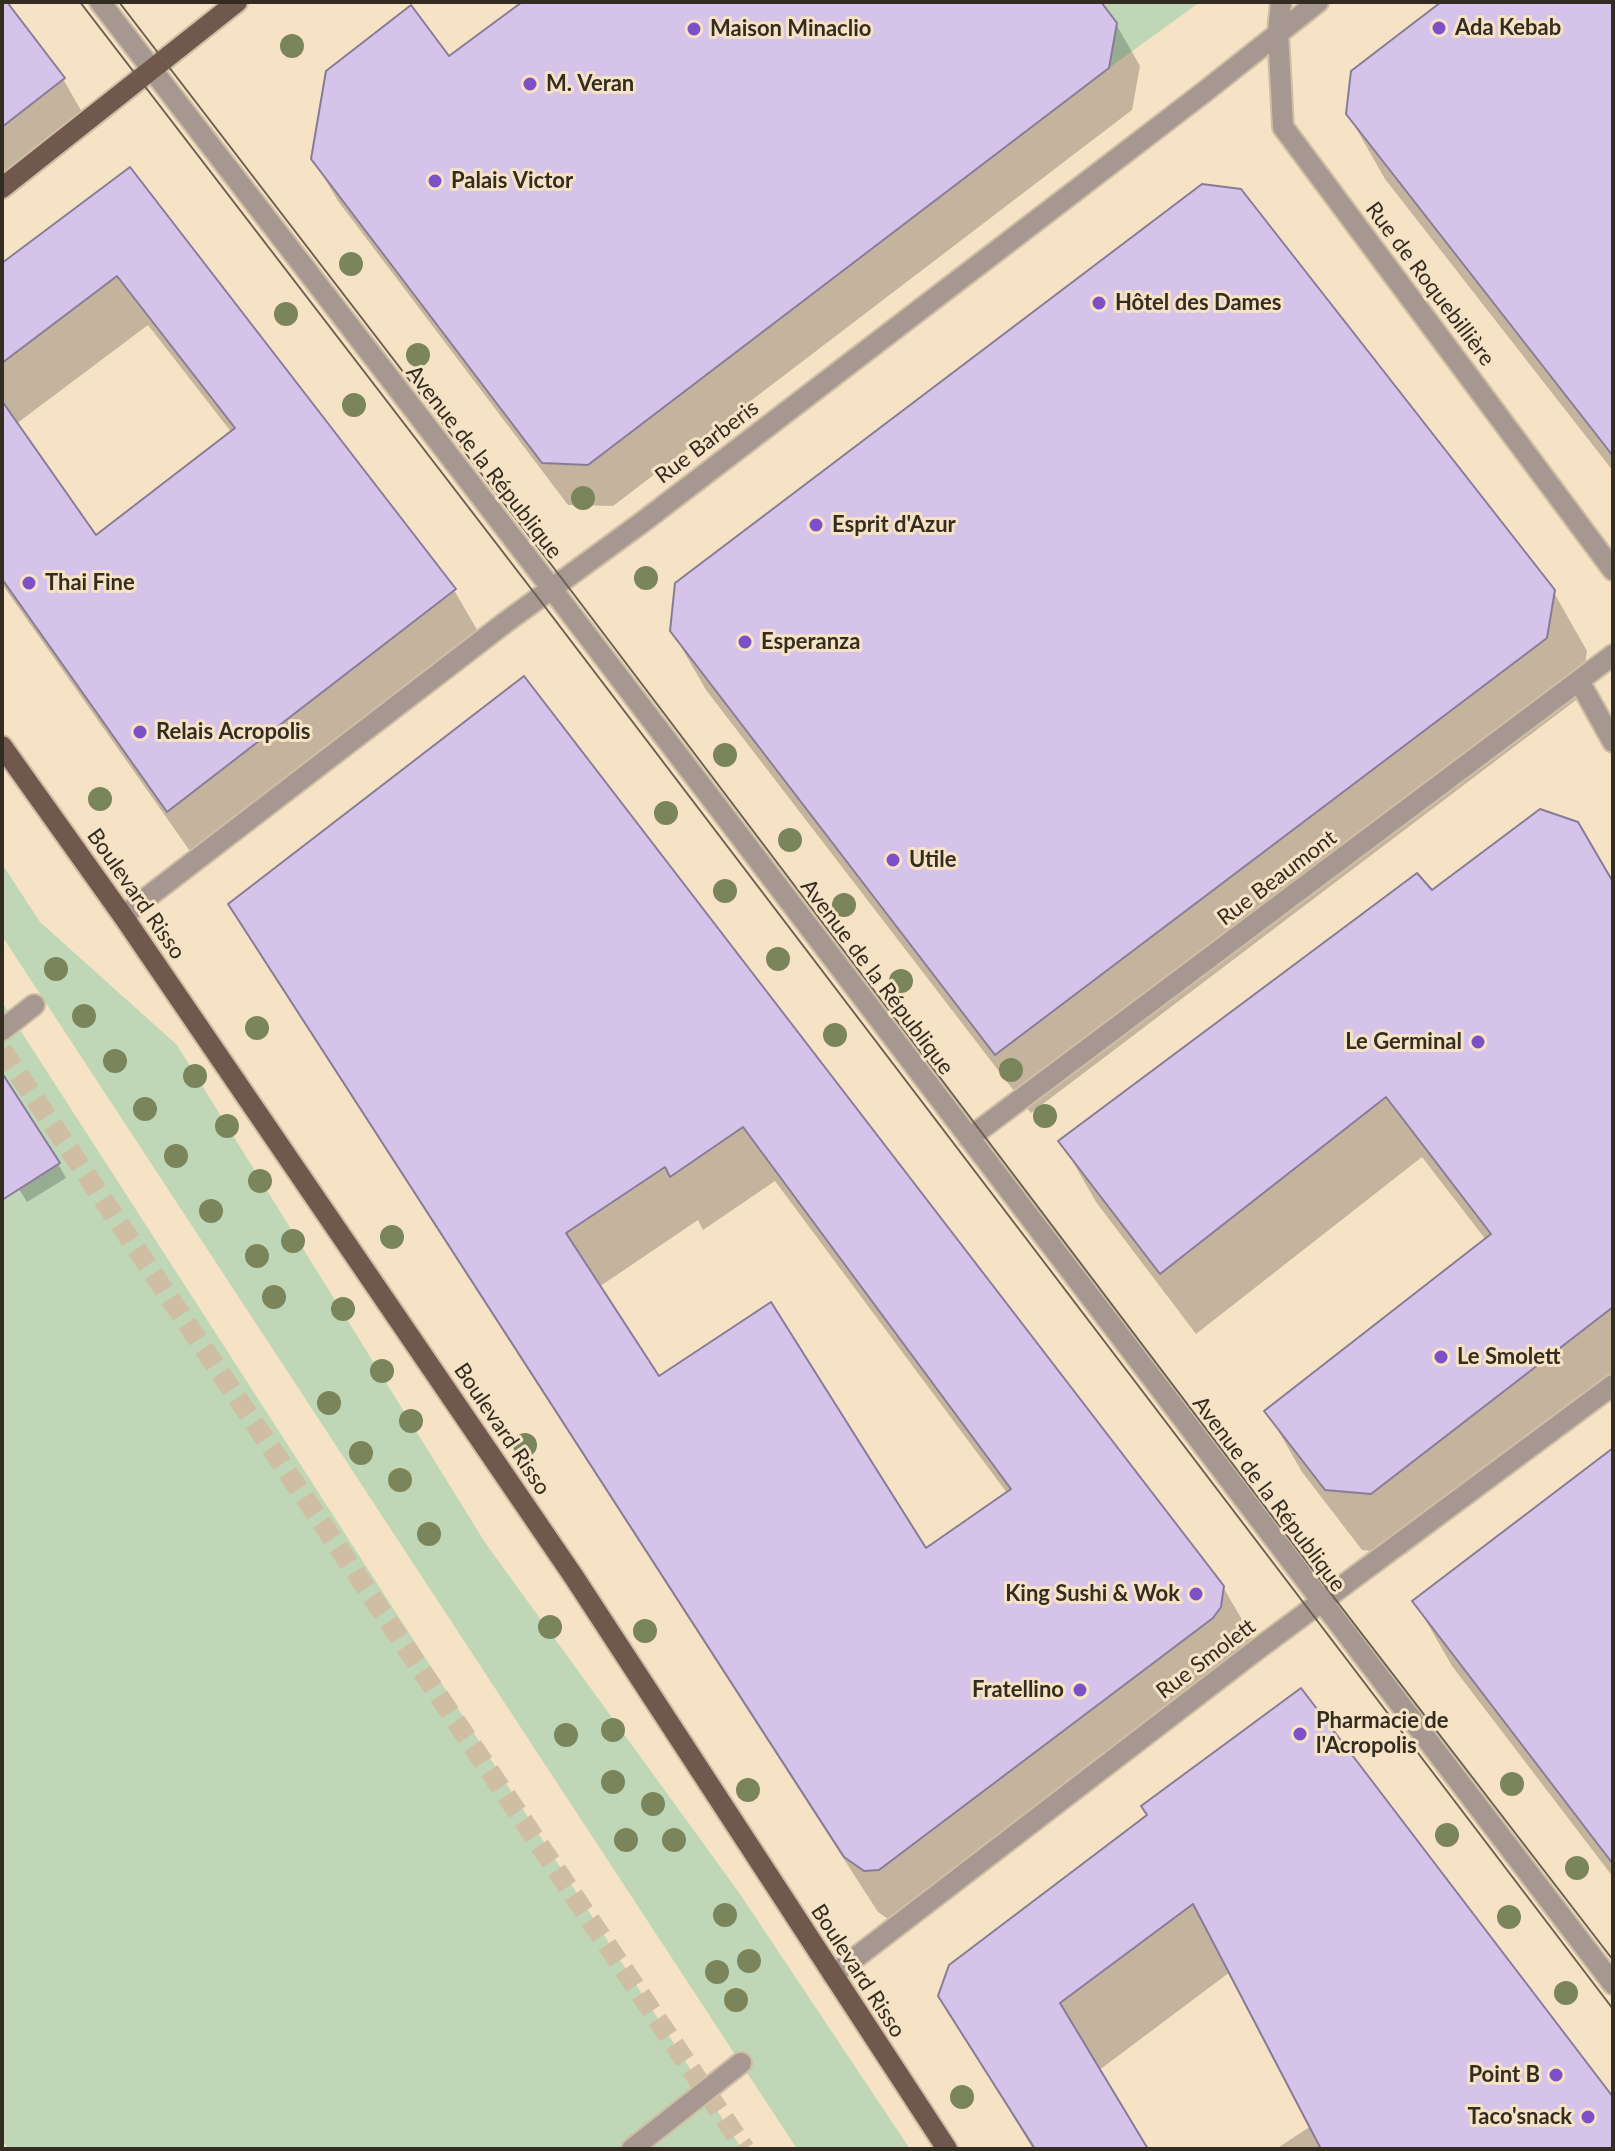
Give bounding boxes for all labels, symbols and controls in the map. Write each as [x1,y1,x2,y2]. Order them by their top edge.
place label: Ada Kebab [1455,15,1561,41]
place label: Maison Minaclio [710,16,871,42]
marker: Ada Kebab [1430,19,1448,37]
marker: Maison Minaclio [685,20,703,38]
place label: M. Veran [546,71,634,97]
marker: M. Veran [521,75,539,93]
place label: Palais Victor [451,168,573,194]
marker: Palais Victor [426,172,444,190]
street label: Rue de Roquebillière [1360,197,1500,371]
place label: Hôtel des Dames [1115,290,1281,316]
marker: Hôtel des Dames [1090,294,1108,312]
street label: Avenue de la République [400,360,568,564]
street label: Rue Barberis [650,395,764,489]
place label: Esprit d'Azur [832,512,956,538]
marker: Esprit d'Azur [807,516,825,534]
place label: Thai Fine [45,570,135,596]
marker: Thai Fine [20,574,38,592]
place label: Esperanza [761,629,860,655]
marker: Esperanza [736,633,754,651]
place label: Relais Acropolis [156,719,310,745]
marker: Relais Acropolis [131,723,149,741]
street label: Boulevard Risso [81,824,191,964]
street label: Rue Beaumont [1212,825,1342,931]
place label: Utile [909,847,956,873]
marker: Utile [884,851,902,869]
street label: Avenue de la République [795,874,959,1080]
place label: Le Germinal [1345,1029,1462,1055]
marker: Le Germinal [1469,1033,1487,1051]
place label: Le Smolett [1457,1344,1560,1370]
marker: Le Smolett [1432,1348,1450,1366]
street label: Boulevard Risso [448,1358,556,1500]
street label: Avenue de la République [1187,1391,1351,1597]
place label: King Sushi & Wok [1005,1581,1180,1607]
marker: King Sushi & Wok [1187,1585,1205,1603]
street label: Rue Smolett [1151,1613,1261,1705]
place label: Fratellino [972,1677,1064,1703]
marker: Fratellino [1071,1681,1089,1699]
place label: Pharmacie de l'Acropolis [1316,1708,1448,1760]
marker: Pharmacie de l'Acropolis [1291,1725,1309,1743]
street label: Boulevard Risso [805,1899,911,2043]
place label: Point B [1468,2062,1540,2088]
marker: Point B [1547,2066,1565,2084]
place label: Taco'snack [1468,2104,1572,2130]
marker: Taco'snack [1579,2108,1597,2126]

